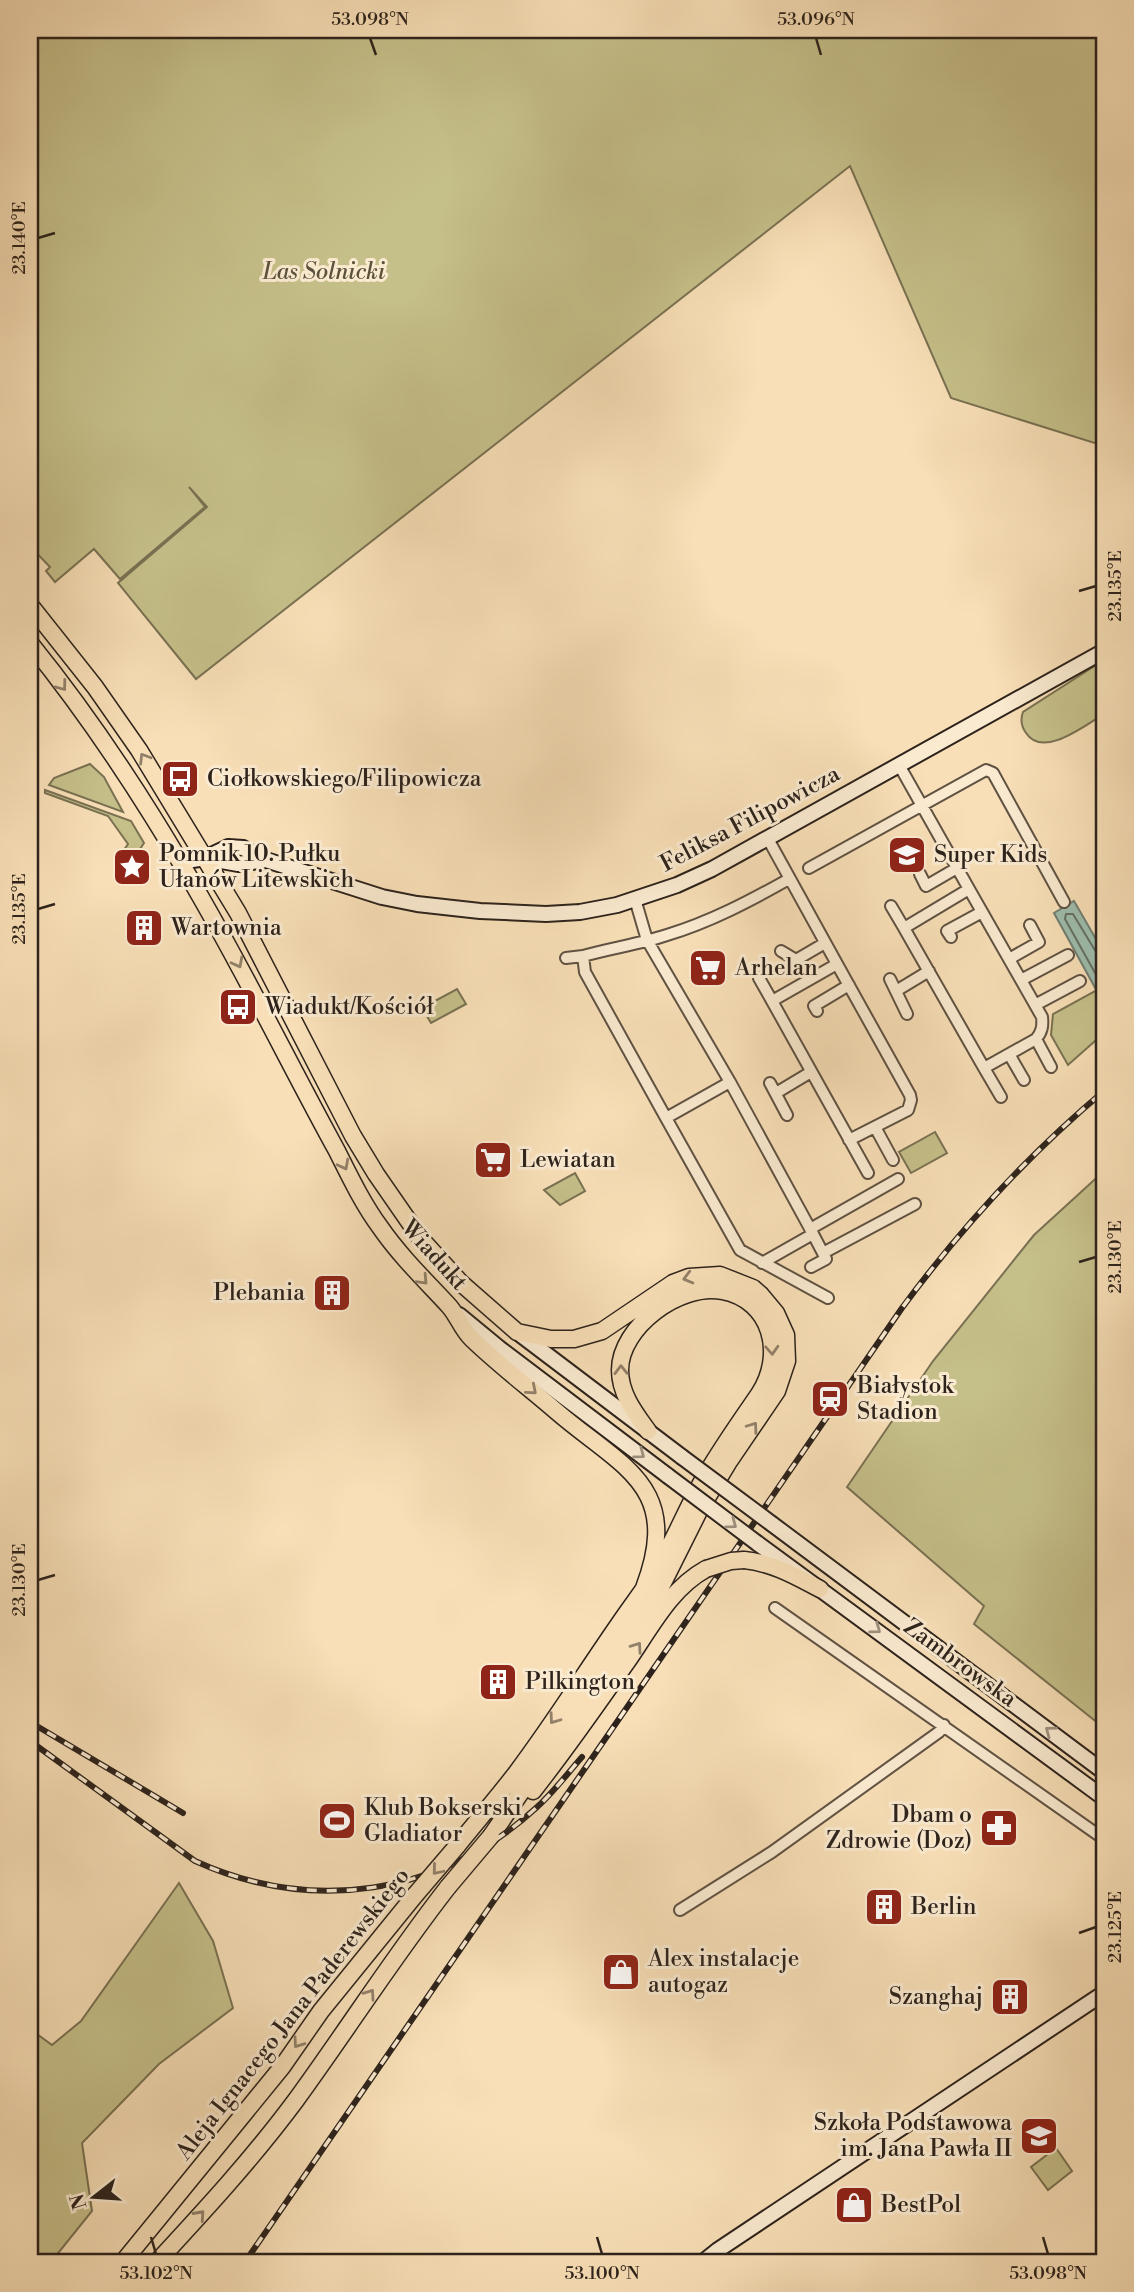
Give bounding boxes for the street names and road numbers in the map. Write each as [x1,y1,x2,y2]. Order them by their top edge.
street label: Feliksa Filipowicza [655,760,845,878]
street label: Wiadukt [394,1213,473,1296]
street label: Zambrowska [898,1613,1022,1714]
street label: Aleja Ignacego Jana Paderewskiego [170,1862,416,2166]

